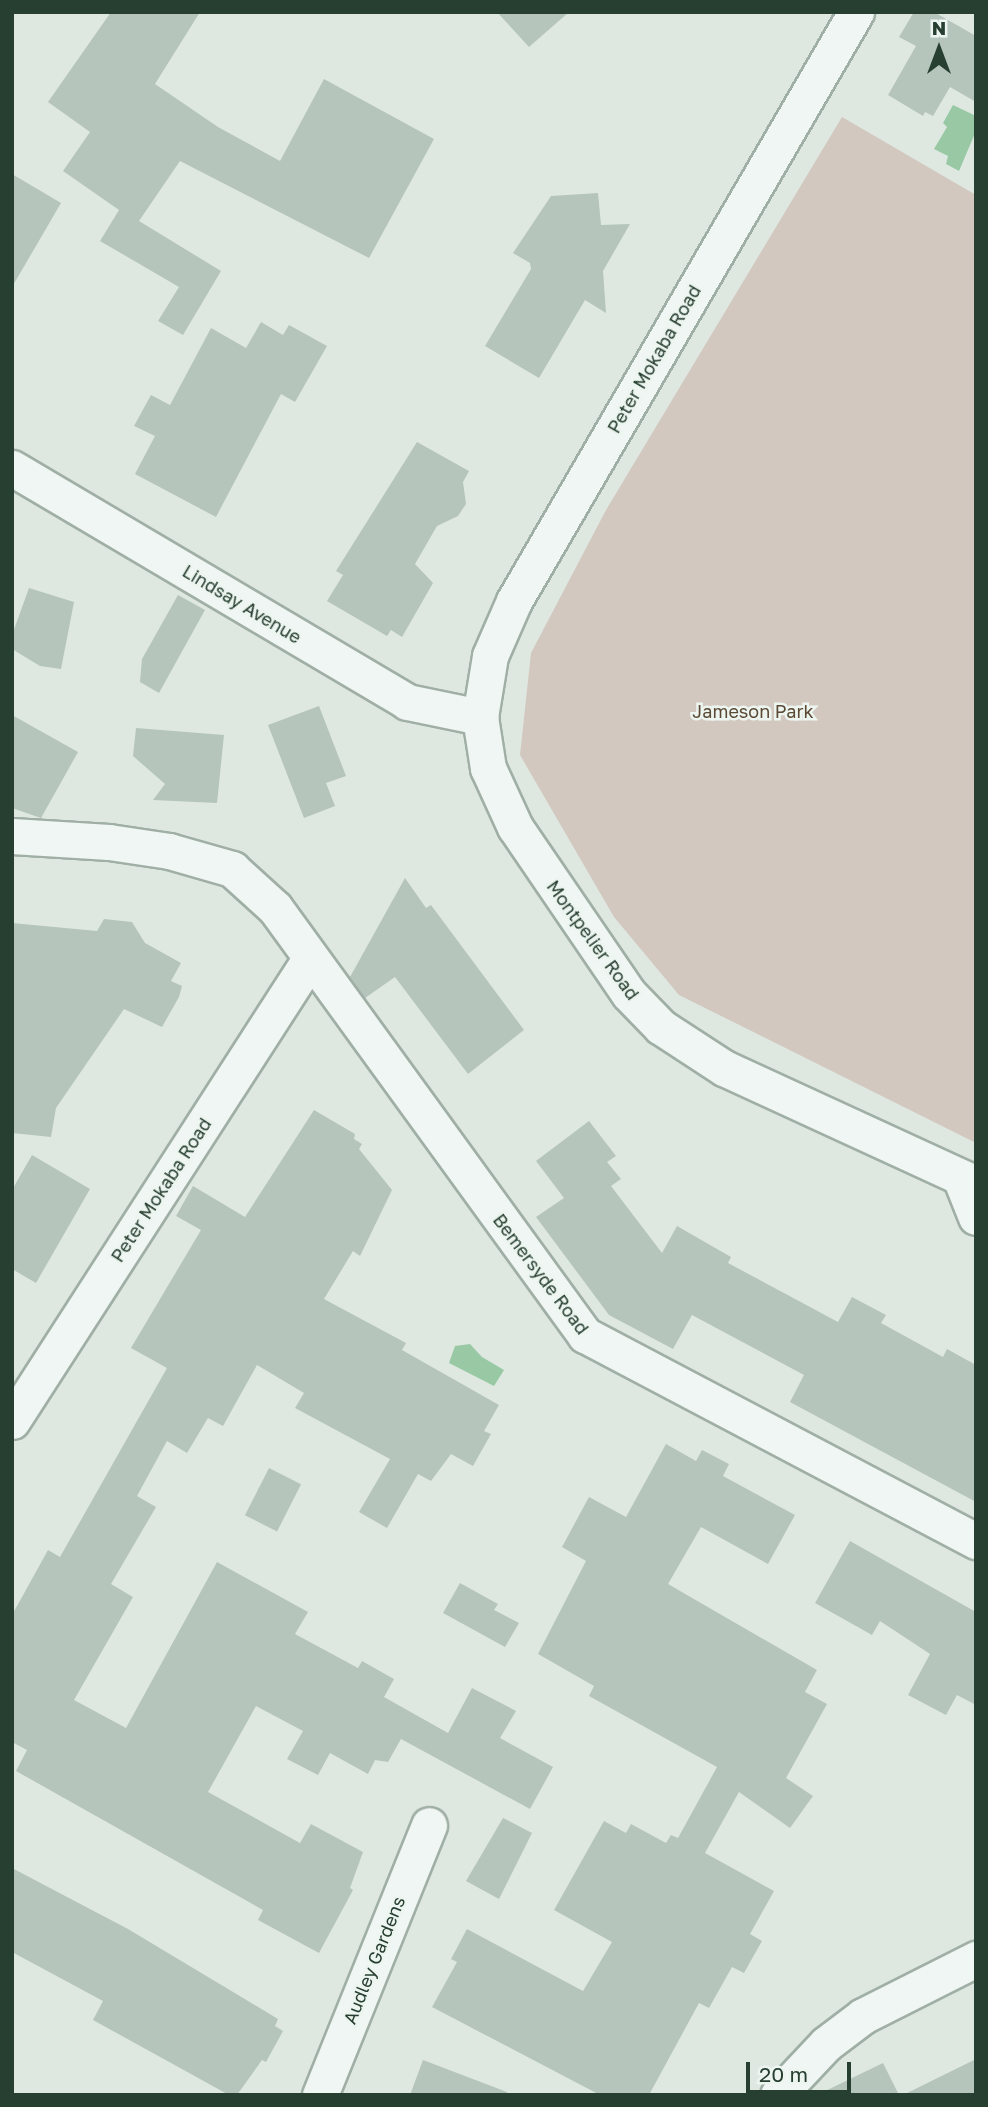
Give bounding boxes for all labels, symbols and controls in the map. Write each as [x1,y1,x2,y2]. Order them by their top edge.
north arrow [904,14,974,84]
text: N [932,16,946,39]
street label: Peter Mokaba Road [603,281,705,437]
street label: Lindsay Avenue [179,560,305,648]
park label: Jameson Park [692,700,814,722]
street label: Montpelier Road [542,876,644,1004]
street label: Peter Mokaba Road [106,1114,216,1266]
street label: Bemersyde Road [489,1209,593,1339]
street label: Audley Gardens [339,1893,409,2027]
scale bar [750,2048,855,2092]
text: 20 m [759,2061,808,2087]

